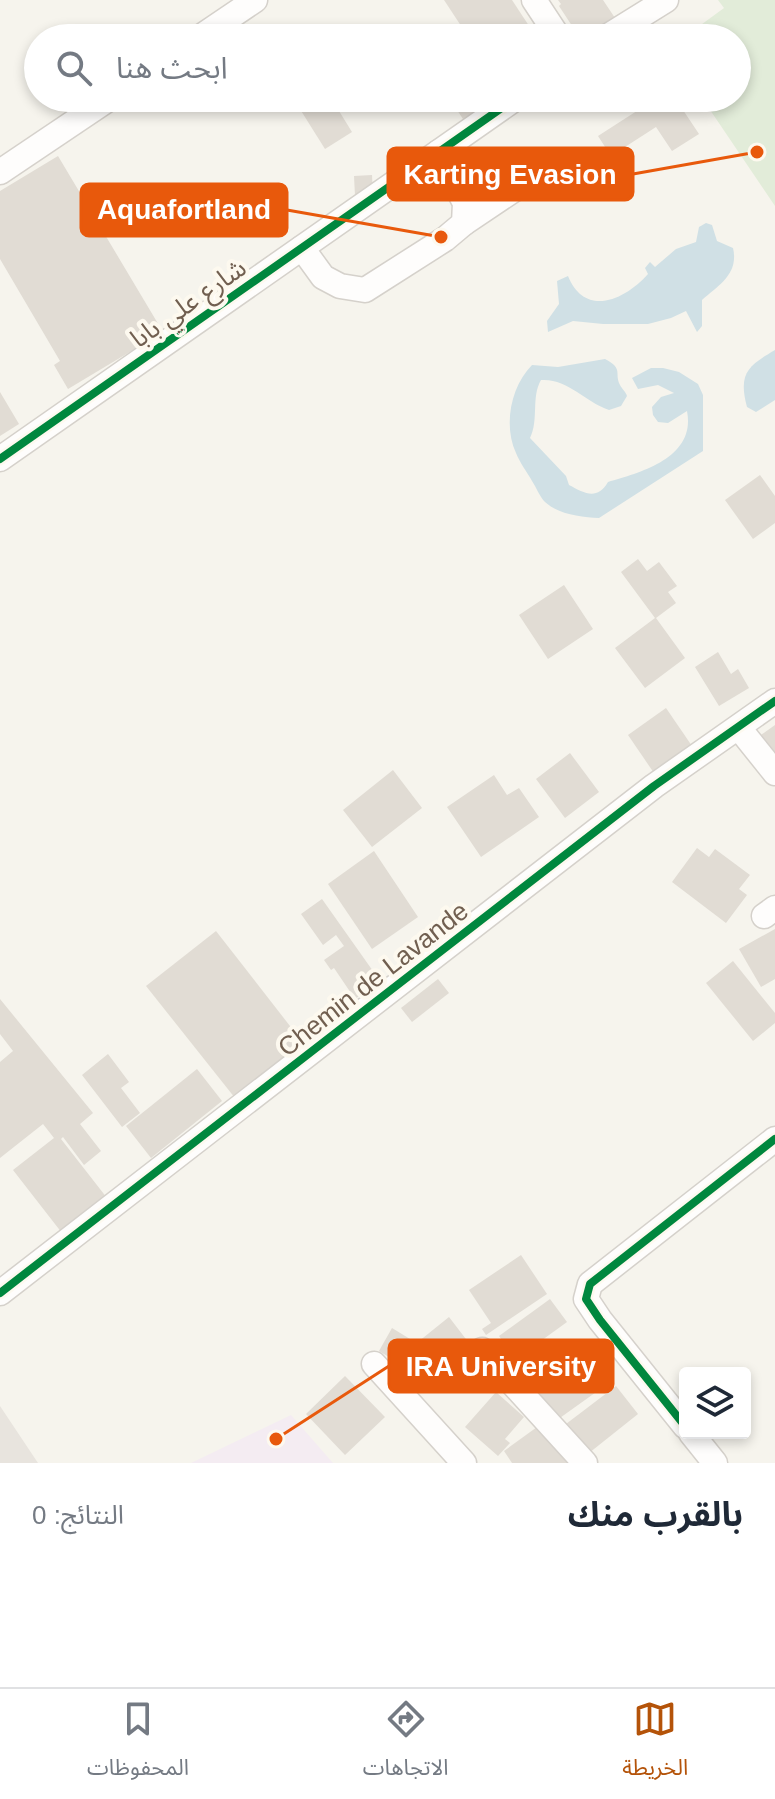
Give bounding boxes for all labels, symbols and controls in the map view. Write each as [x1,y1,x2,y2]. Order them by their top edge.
search box [24,24,751,112]
icon: search [52,46,96,90]
text: ابحث هنا [116,51,228,84]
callout: Karting Evasion [388,148,633,200]
text: Karting Evasion [403,159,617,190]
callout: Aquafortland [81,184,287,236]
text: Aquafortland [97,194,271,225]
street label: شارع علي بابا [124,252,254,358]
street label: Chemin de Lavande [272,896,474,1062]
callout: IRA University [389,1340,613,1392]
text: IRA University [406,1351,597,1382]
map controls [679,1367,751,1439]
button: layers [679,1367,751,1439]
text: بالقرب منك [568,1495,743,1533]
text: النتائج: 0 [32,1500,124,1530]
tab: المحفوظات [87,1697,189,1791]
tab: الاتجاهات [363,1697,449,1791]
tab: الخريطة [622,1697,688,1791]

